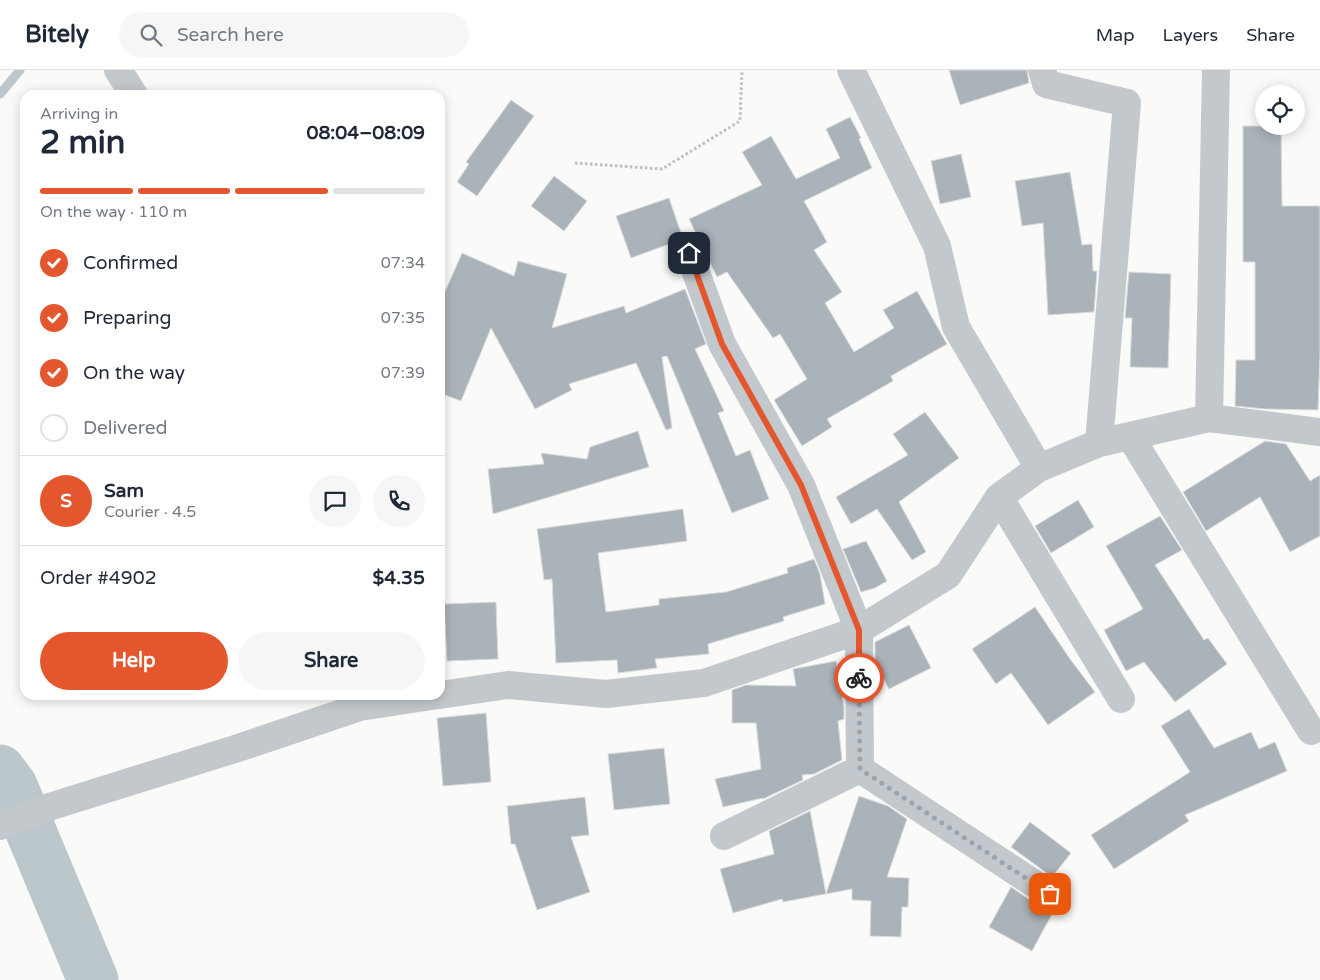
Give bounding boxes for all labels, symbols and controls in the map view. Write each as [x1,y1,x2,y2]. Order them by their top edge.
search box [119,12,469,57]
text: Bitely [25,20,89,49]
icon: search [137,21,165,49]
text: Search here [177,24,284,46]
text: Map [1096,24,1135,46]
text: Layers [1163,24,1218,46]
text: Share [1246,24,1295,46]
map controls [1255,85,1305,135]
button: locate [1255,85,1305,135]
text: Arriving in [40,104,118,124]
text: 08:04–08:09 [306,122,425,144]
text: 2 min [40,124,125,162]
text: On the way · 110 m [40,202,187,222]
pin [668,232,710,274]
icon: home [675,239,703,267]
icon: check [40,249,68,277]
text: Confirmed [83,252,178,274]
text: 07:34 [381,253,425,273]
icon: check [40,304,68,332]
text: Preparing [83,307,172,329]
text: 07:35 [381,308,425,328]
icon: check [40,359,68,387]
text: On the way [83,362,185,384]
text: 07:39 [381,363,425,383]
text: Delivered [83,417,168,439]
button: chat [309,475,361,527]
button: phone [373,475,425,527]
text: Sam [104,480,144,502]
text: S [60,490,72,512]
text: Courier · 4.5 [104,502,196,522]
text: Order #4902 [40,567,157,589]
text: $4.35 [373,567,425,589]
button: Help [40,632,228,690]
button: Share [238,632,425,690]
courier [834,653,884,703]
icon: bike [845,664,873,692]
pin [1029,873,1071,915]
icon: bag [1036,880,1064,908]

